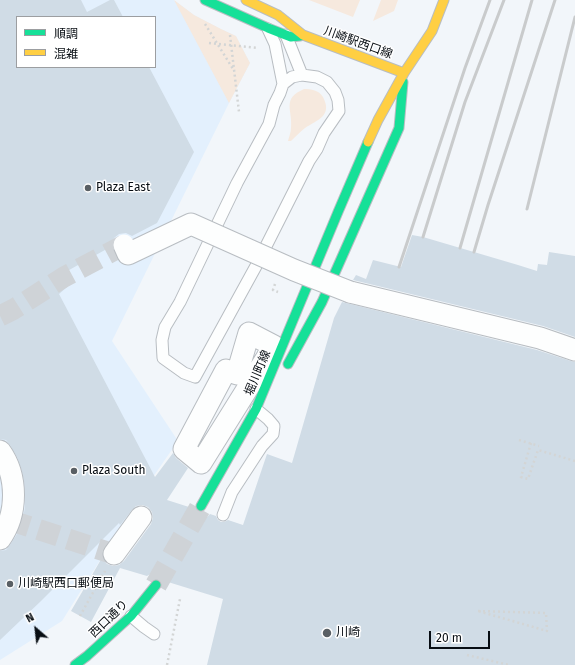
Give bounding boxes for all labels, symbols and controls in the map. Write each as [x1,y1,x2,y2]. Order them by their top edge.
legend [16,16,156,68]
street label: 川崎駅西口線 [322,24,394,62]
text: 順調 [54,27,78,41]
text: 混雑 [54,47,78,61]
place label: Plaza East [96,181,150,195]
marker: Plaza East [83,183,93,193]
street label: 堀川町線 [242,348,274,398]
place label: Plaza South [82,464,146,478]
marker: Plaza South [69,466,79,476]
place label: 川崎駅西口郵便局 [18,577,114,591]
marker: 川崎駅西口郵便局 [5,579,15,589]
street label: 西口通り [87,597,131,641]
north arrow [16,609,56,649]
text: N [24,611,36,625]
scale bar [431,623,492,649]
place label: 川崎 [336,626,360,640]
marker: 川崎 [321,627,333,639]
text: 20 m [436,631,462,645]

